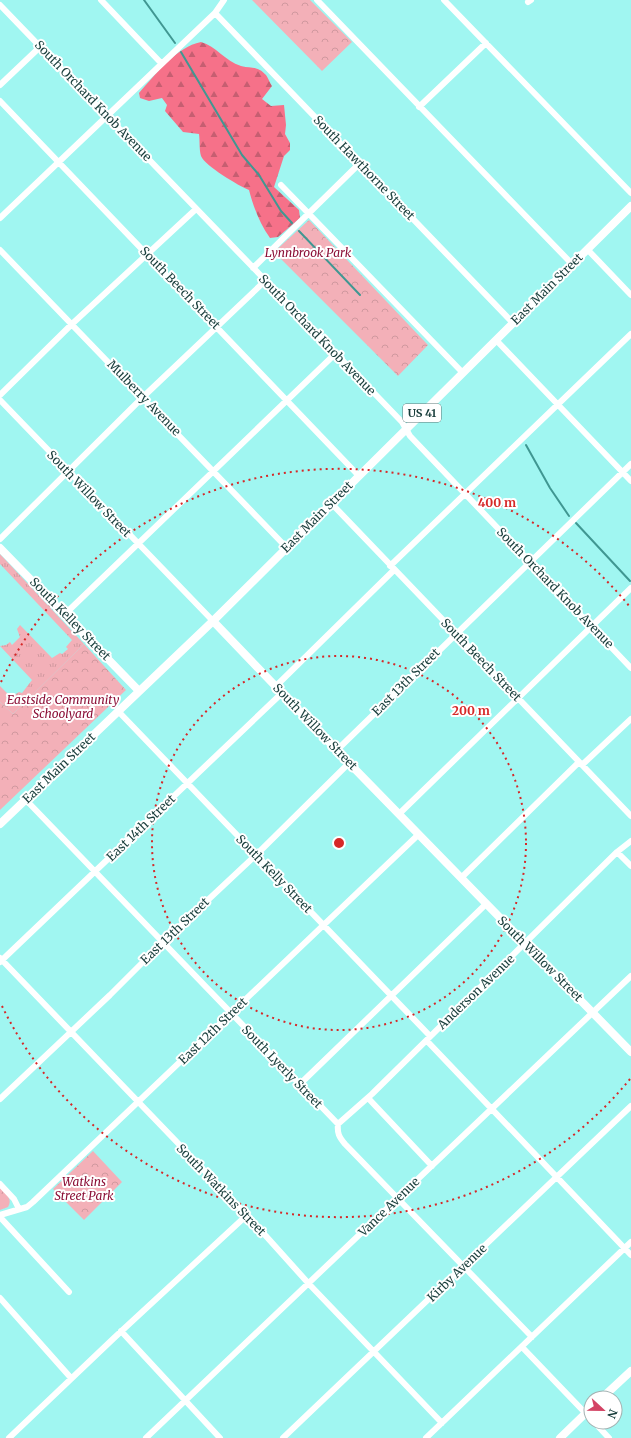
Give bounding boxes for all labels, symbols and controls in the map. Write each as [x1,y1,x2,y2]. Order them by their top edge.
street label: South Orchard Knob Avenue [32,37,155,164]
street label: South Hawthorne Street [310,112,418,223]
street label: South Beech Street [137,243,224,332]
park label: Lynnbrook Park [265,245,352,260]
street label: East Main Street [508,249,586,328]
street label: South Orchard Knob Avenue [256,271,379,398]
street label: Mulberry Avenue [104,357,184,439]
road number: US 41 [403,404,441,422]
street label: South Willow Street [44,447,135,540]
street label: East Main Street [278,477,356,556]
text: 400 m [478,495,516,510]
street label: South Orchard Knob Avenue [494,524,617,651]
street label: South Kelley Street [27,574,114,663]
street label: South Beech Street [438,615,525,704]
street label: East 13th Street [369,644,443,719]
street label: South Willow Street [270,680,361,773]
park label: Eastside Community Schoolyard [7,692,120,721]
text: 200 m [452,703,490,718]
street label: East Main Street [19,729,98,806]
street label: East 14th Street [103,791,178,864]
street label: South Kelly Street [233,831,316,916]
centre of rings [332,836,346,850]
street label: East 13th Street [137,894,212,967]
street label: South Willow Street [495,913,586,1005]
street label: Anderson Avenue [433,951,517,1033]
street label: East 12th Street [175,994,250,1067]
street label: South Lyerly Street [239,1022,326,1112]
street label: South Watkins Street [174,1141,269,1239]
park label: Watkins Street Park [54,1174,114,1203]
street label: Vance Avenue [354,1174,422,1240]
street label: Kirby Avenue [424,1241,489,1305]
north arrow [583,1390,623,1430]
text: N [604,1407,620,1421]

